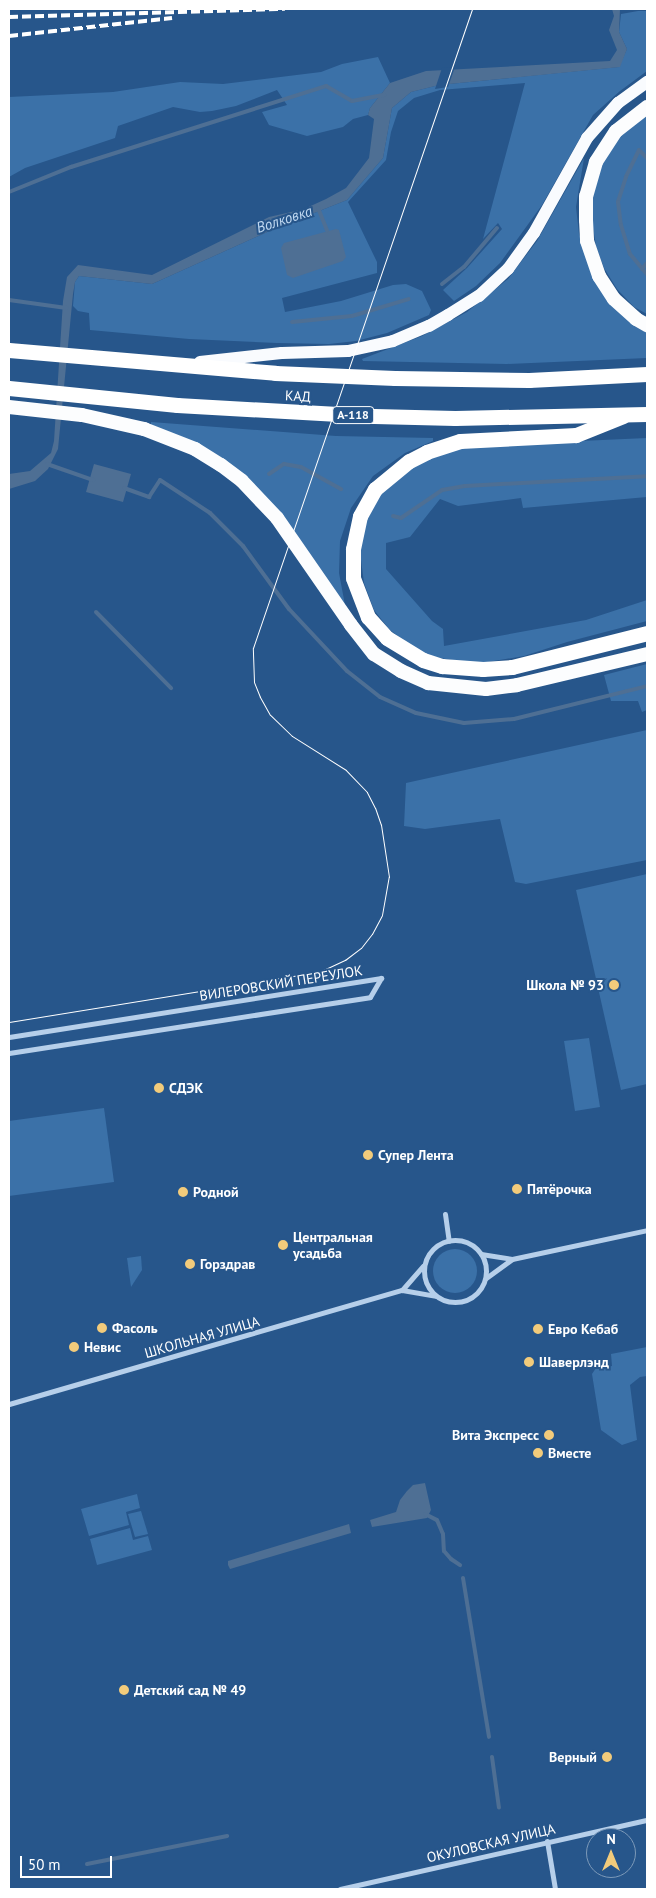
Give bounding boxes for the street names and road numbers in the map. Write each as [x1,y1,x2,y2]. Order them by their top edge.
street label: КАД [285,387,311,405]
road number: А-118 [332,406,374,424]
street label: ВИЛЕРОВСКИЙ ПЕРЕУЛОК [198,962,364,1004]
street label: ШКОЛЬНАЯ УЛИЦА [142,1312,262,1362]
street label: ОКУЛОВСКАЯ УЛИЦА [425,1820,557,1866]

